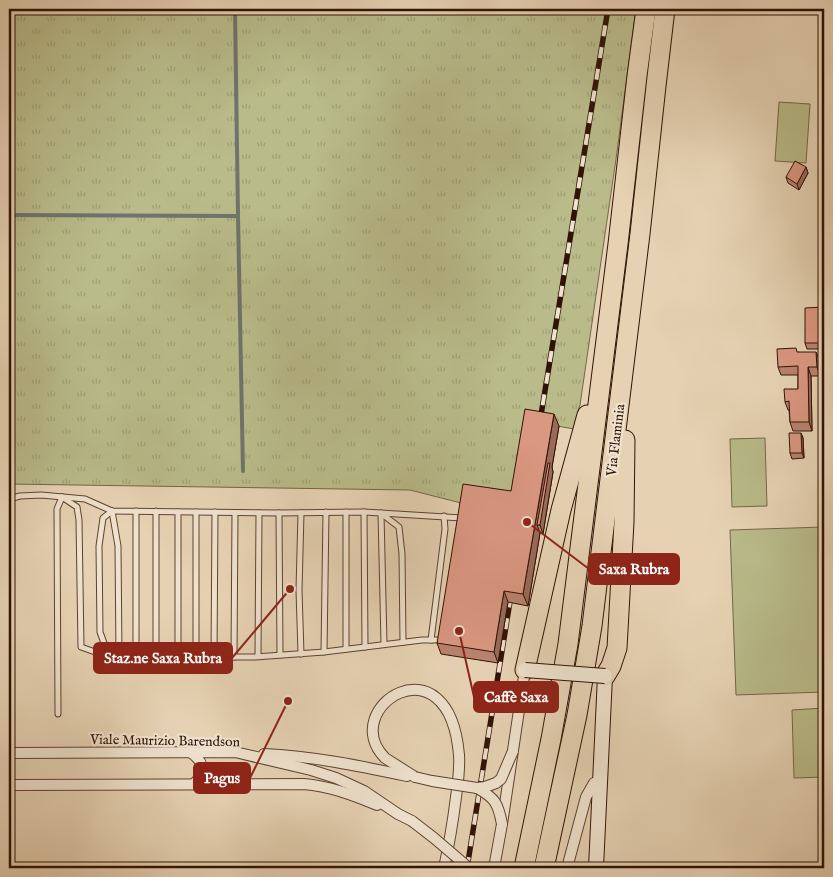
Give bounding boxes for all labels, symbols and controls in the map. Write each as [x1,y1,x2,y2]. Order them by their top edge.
street label: Via Flaminia [603,402,629,478]
callout: Saxa Rubra [589,554,679,584]
text: Saxa Rubra [599,560,670,579]
callout: Staz.ne Saxa Rubra [94,643,232,673]
text: Staz.ne Saxa Rubra [104,649,222,668]
callout: Caffè Saxa [474,682,558,712]
text: Caffè Saxa [484,688,549,707]
street label: Viale Maurizio Barendson [89,731,241,751]
callout: Pagus [194,763,250,793]
text: Pagus [204,769,241,788]

